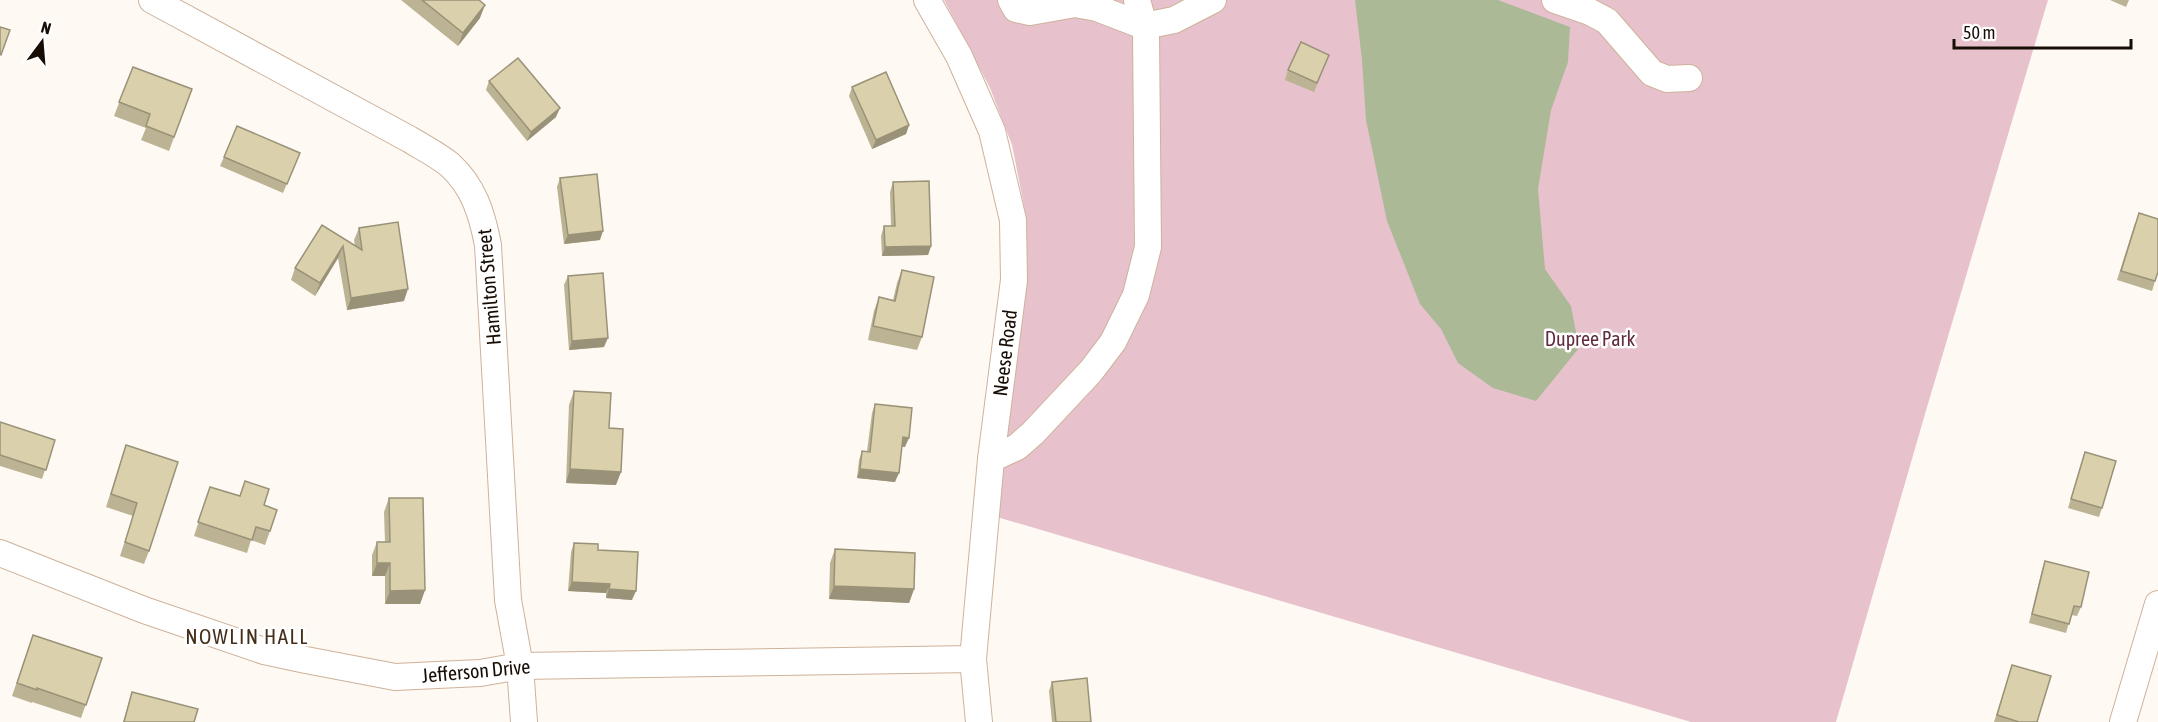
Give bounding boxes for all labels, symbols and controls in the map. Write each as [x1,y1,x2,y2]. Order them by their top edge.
north arrow [12,12,72,72]
scale bar [1954,12,2131,50]
text: N [39,18,53,38]
text: 50 m [1963,22,1995,43]
street label: Hamilton Street [472,228,505,346]
street label: Neese Road [988,308,1021,397]
park label: Dupree Park [1545,327,1635,350]
district label: NOWLIN HALL [185,624,309,648]
street label: Jefferson Drive [421,654,531,687]

